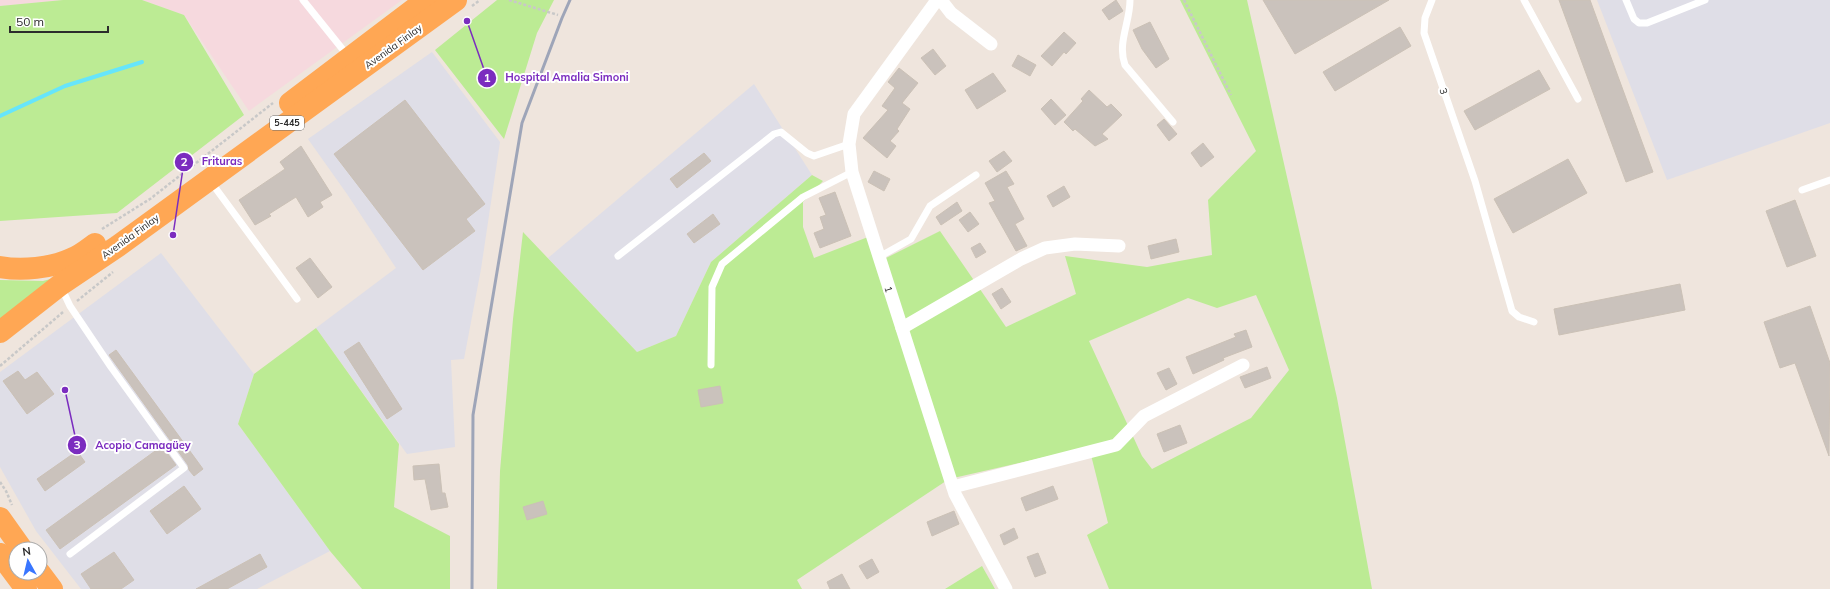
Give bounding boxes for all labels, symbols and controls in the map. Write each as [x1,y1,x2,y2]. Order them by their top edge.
scale bar [10,8,108,34]
text: 50 m [16,14,44,29]
street label: Avenida Finlay [362,21,425,72]
callout: Hospital Amalia Simoni [477,66,637,89]
text: 1 [483,70,491,85]
text: Hospital Amalia Simoni [505,70,629,84]
street label: 3 [1436,86,1451,96]
road number: 5-445 [270,116,304,130]
callout: Frituras [174,150,250,173]
text: 2 [180,154,188,169]
text: Frituras [202,154,243,168]
street label: Avenida Finlay [99,211,162,262]
street label: 1 [881,284,896,294]
callout: Acopio Camagüey [67,433,199,456]
text: 3 [73,437,81,452]
text: Acopio Camagüey [95,438,191,452]
north arrow [8,541,48,581]
text: N [22,544,32,559]

